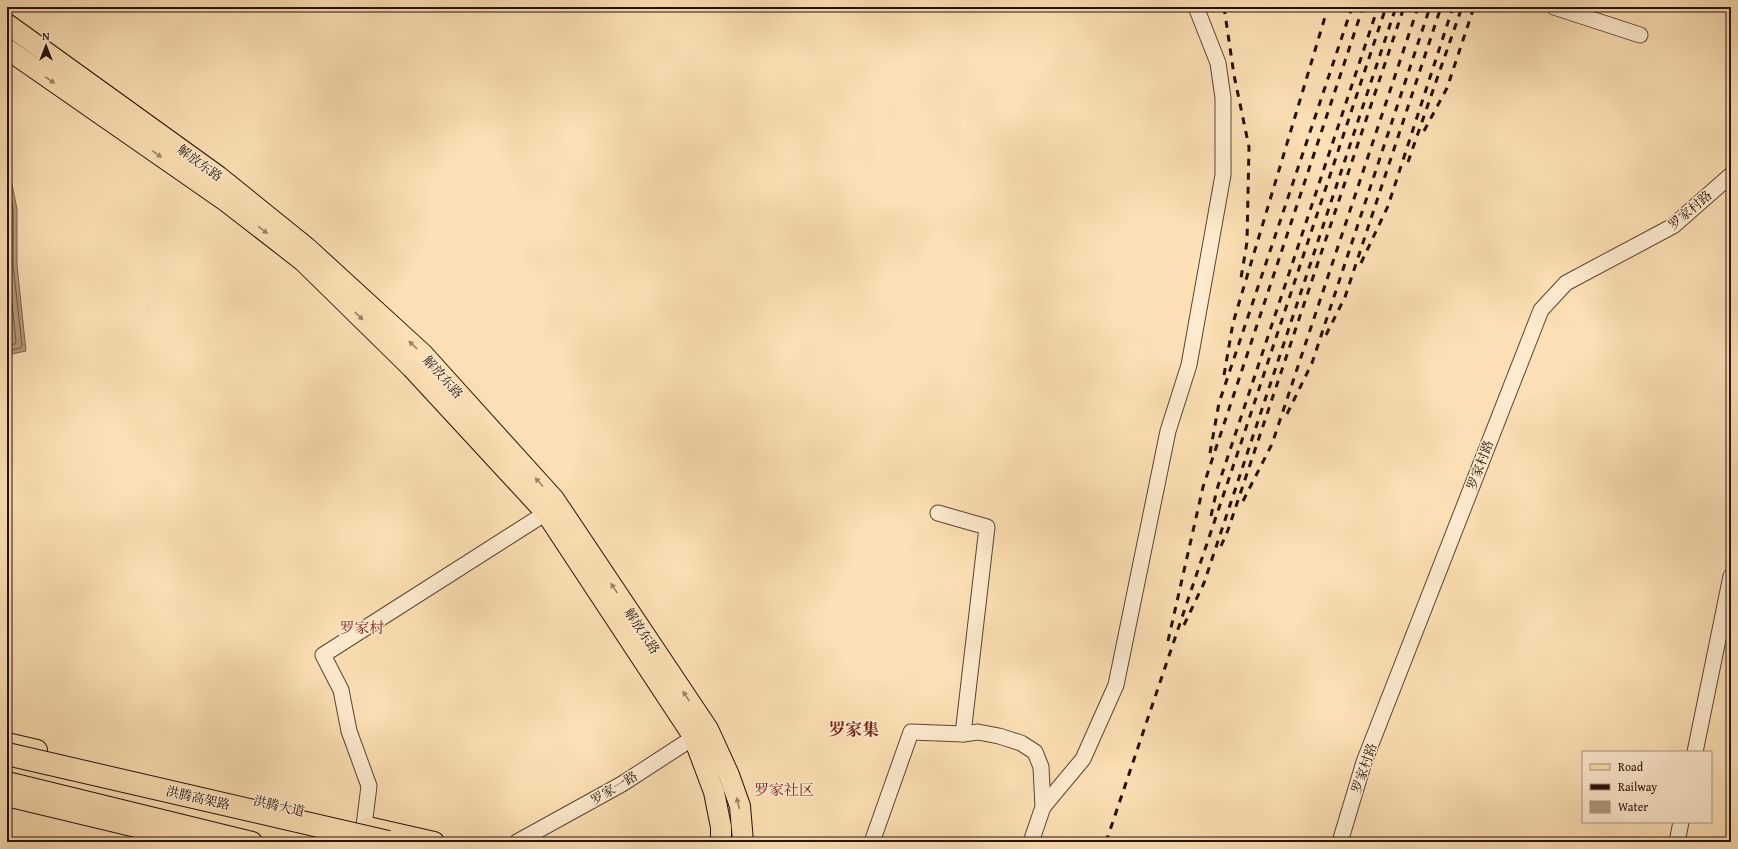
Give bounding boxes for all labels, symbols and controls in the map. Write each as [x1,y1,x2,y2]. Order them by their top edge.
north arrow [26,26,66,66]
text: N [42,28,50,44]
one-way arrow [45,76,56,84]
street label: 解放东路 [173,140,227,186]
one-way arrow [152,150,162,158]
street label: 罗家村路 [1664,186,1716,234]
one-way arrow [257,226,268,234]
one-way arrow [354,312,364,321]
one-way arrow [408,341,419,350]
street label: 解放东路 [419,351,467,403]
street label: 罗家村路 [1462,437,1498,493]
one-way arrow [535,478,544,487]
one-way arrow [610,583,618,594]
street label: 解放东路 [620,604,664,658]
district label: 罗家村 [339,617,385,638]
one-way arrow [682,691,690,702]
district label: 罗家集 [829,716,880,741]
street label: 罗家村路 [1347,740,1381,796]
legend [1582,751,1712,823]
text: Road [1618,758,1644,775]
street label: 罗家一路 [587,766,641,810]
text: Railway [1618,778,1657,795]
district label: 罗家社区 [754,779,814,800]
street label: 洪腾高架路 [164,781,232,815]
street label: 洪腾大道 [252,791,306,821]
one-way arrow [735,797,741,810]
text: Water [1618,798,1648,815]

